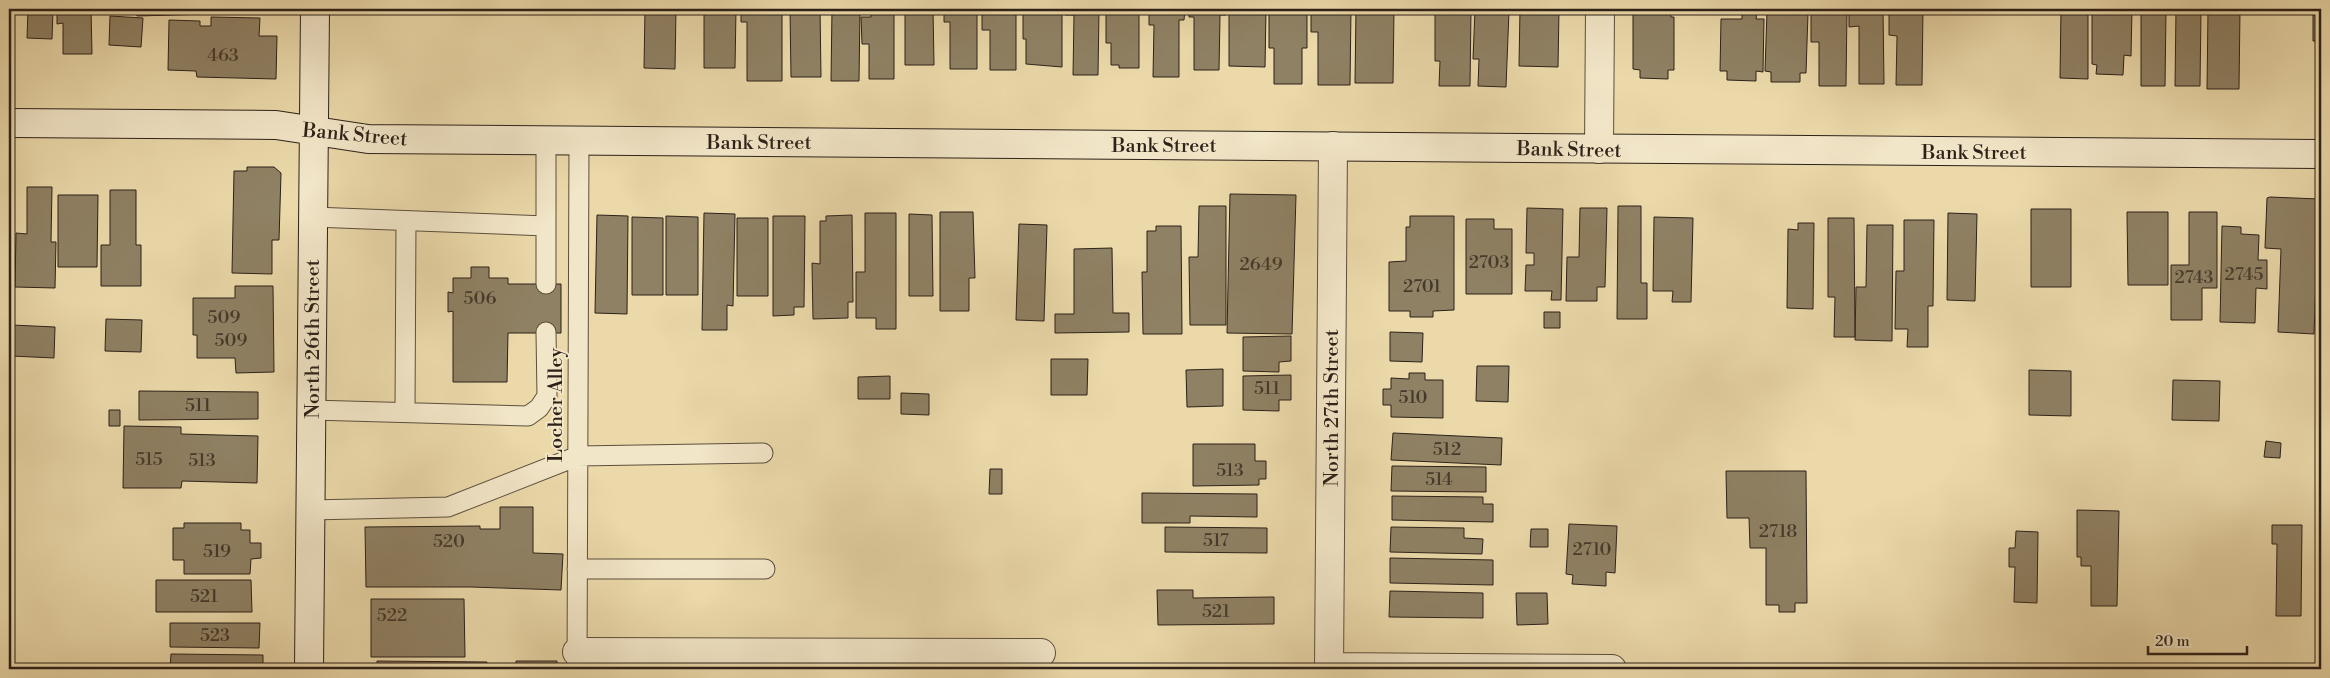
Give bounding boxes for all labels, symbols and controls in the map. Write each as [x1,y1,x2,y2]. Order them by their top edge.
house number: 463 [207,44,239,67]
street label: Bank Street [300,118,408,153]
street label: Bank Street [706,131,811,156]
street label: Bank Street [1111,134,1216,159]
street label: Bank Street [1515,137,1622,164]
street label: Bank Street [1921,141,2026,166]
house number: 2703 [1469,251,1509,274]
house number: 2649 [1239,253,1283,276]
street label: North 26th Street [301,259,326,419]
house number: 2745 [2225,263,2264,286]
house number: 2743 [2175,266,2214,289]
house number: 2701 [1403,275,1441,298]
house number: 506 [464,287,496,310]
house number: 509 [208,306,240,329]
house number: 509 [215,329,247,352]
street label: North 27th Street [1320,329,1345,487]
street label: Locher Alley [544,347,569,462]
house number: 511 [1254,377,1280,400]
house number: 510 [1398,386,1428,409]
house number: 511 [185,394,211,417]
house number: 512 [1433,438,1461,461]
house number: 515 [135,448,163,471]
house number: 513 [188,449,216,472]
house number: 513 [1216,459,1244,482]
house number: 514 [1425,468,1453,491]
house number: 2718 [1759,520,1797,543]
house number: 517 [1203,529,1229,552]
house number: 520 [433,530,465,553]
house number: 2710 [1572,538,1612,561]
house number: 519 [203,540,231,563]
house number: 521 [190,585,218,608]
house number: 521 [1202,600,1230,623]
house number: 522 [377,604,407,627]
scale bar [2148,623,2246,655]
house number: 523 [200,624,230,647]
text: 20 m [2155,632,2190,651]

